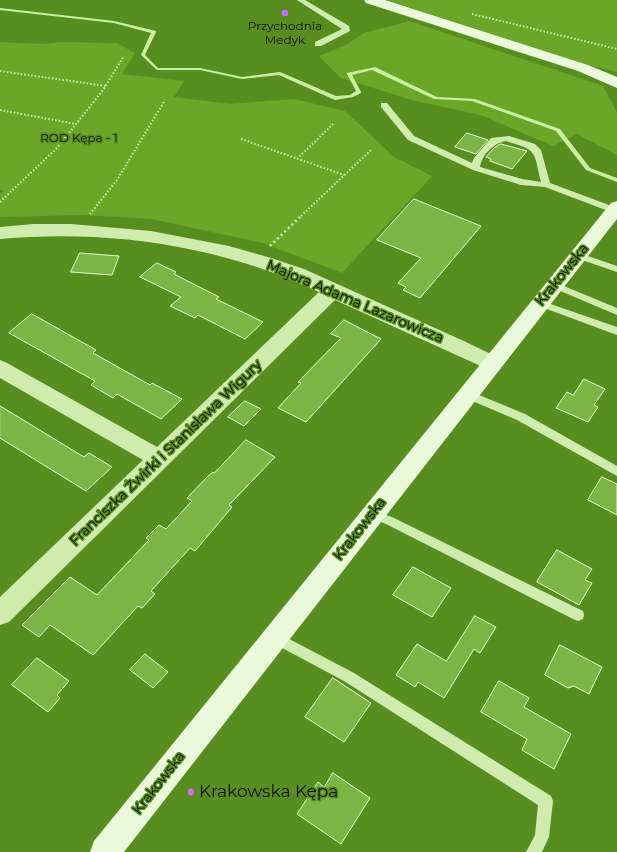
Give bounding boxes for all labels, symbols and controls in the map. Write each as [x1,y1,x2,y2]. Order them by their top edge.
marker: Przychodnia Medyk [280,8,290,18]
place label: Przychodnia Medyk [248,19,322,47]
park label: ROD Kępa - 1 [40,131,118,145]
street label: Krakowska [532,240,592,310]
street label: Majora Adama Lazarowicza [264,257,446,347]
street label: Franciszka Żwirki i Stanisława Wigury [67,357,265,549]
street label: Krakowska [330,494,390,564]
street label: Krakowska [129,748,189,818]
place label: Krakowska Kępa [199,782,338,802]
marker: Krakowska Kępa [186,787,196,797]

